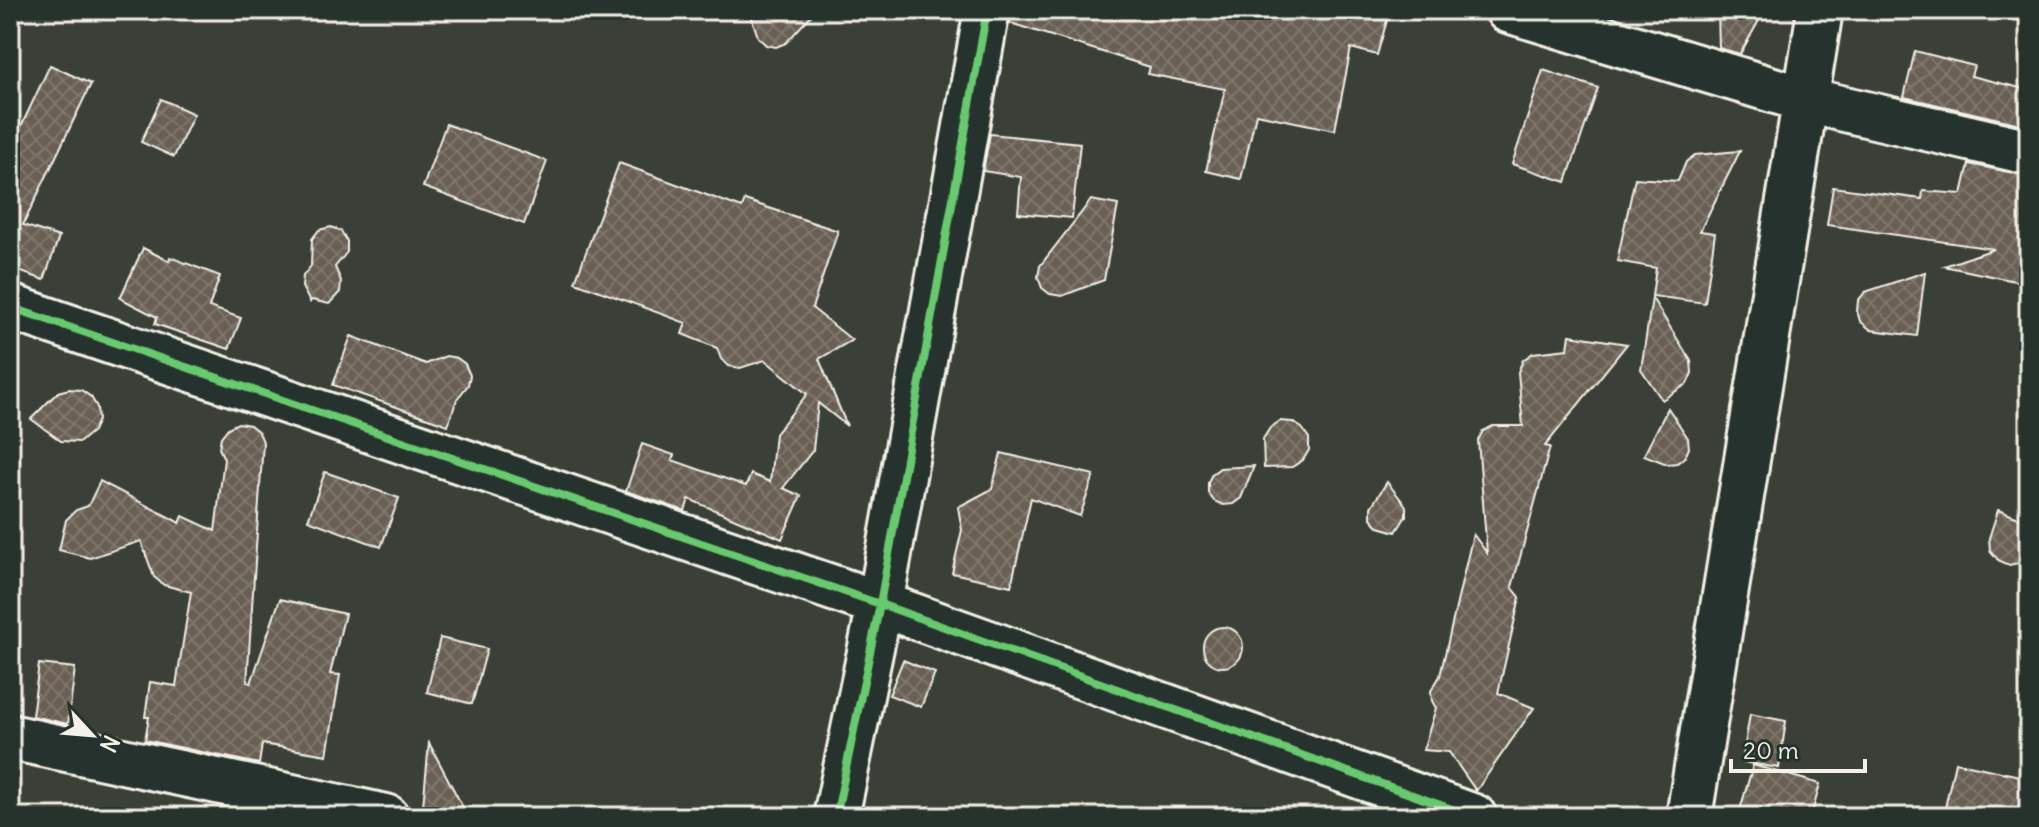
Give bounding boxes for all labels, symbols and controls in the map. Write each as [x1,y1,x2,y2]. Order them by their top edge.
north arrow [52,695,132,775]
scale bar [1731,723,1865,773]
text: N [94,731,126,757]
text: 20 m [1743,735,1799,765]

